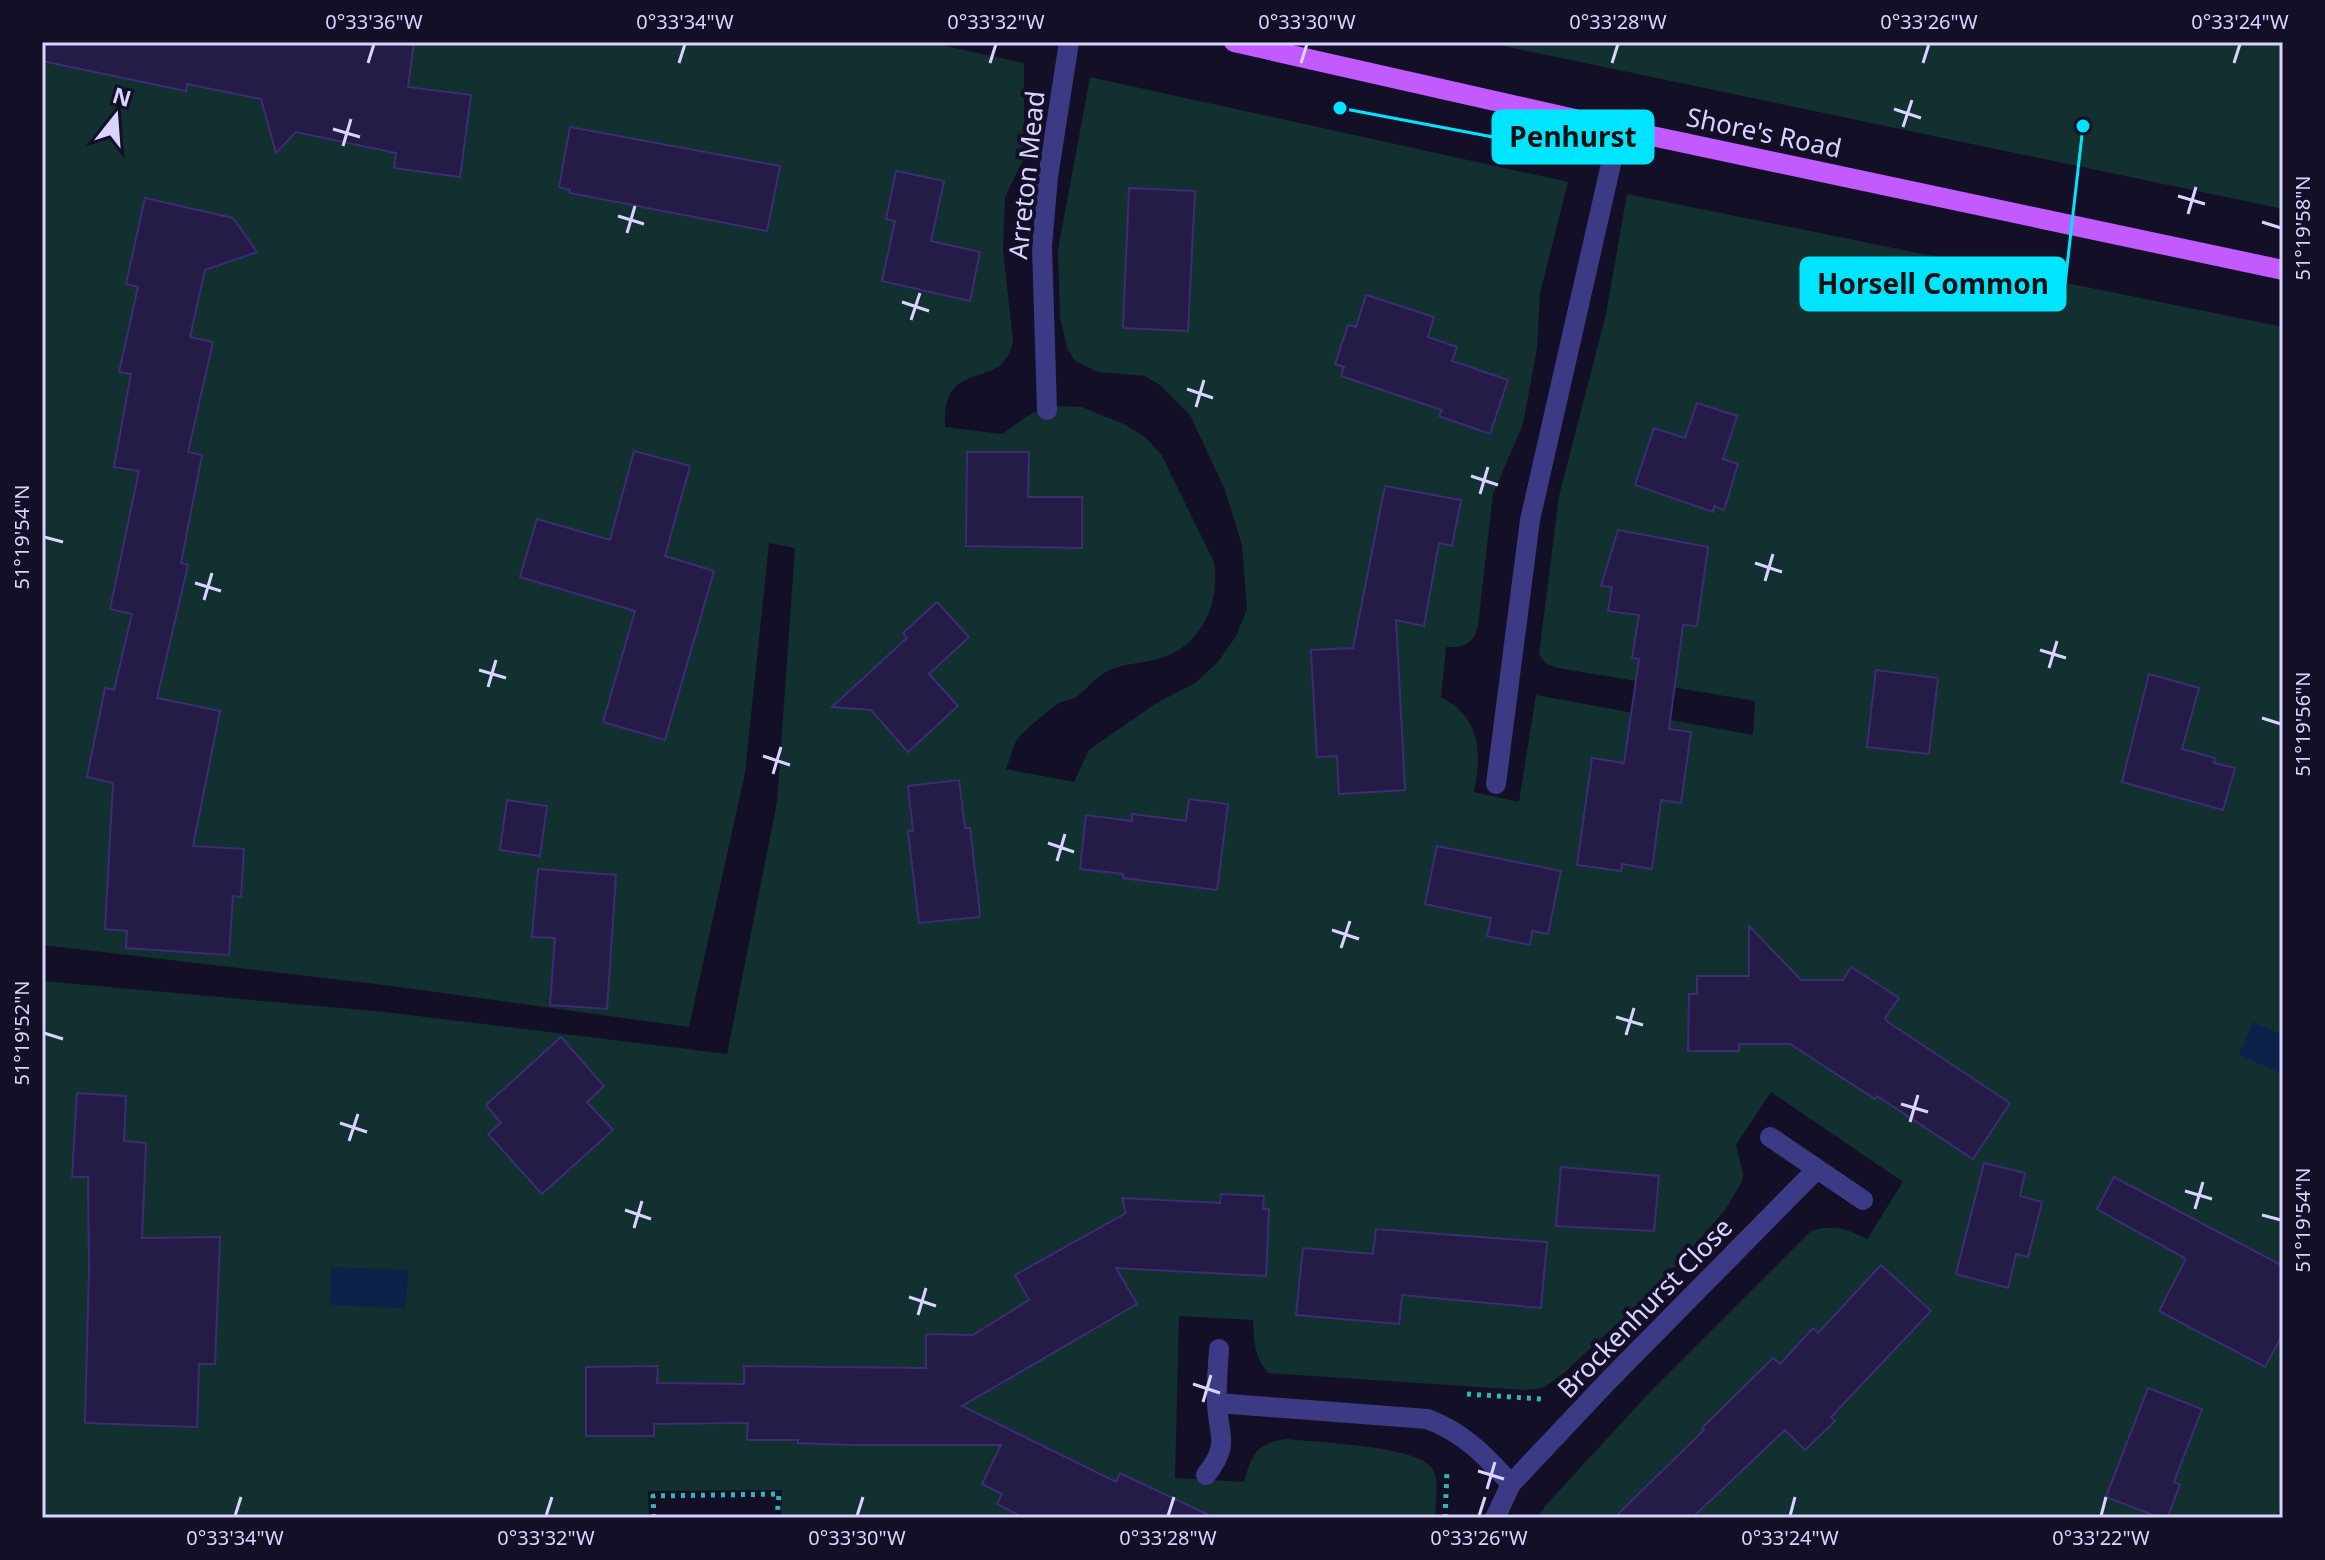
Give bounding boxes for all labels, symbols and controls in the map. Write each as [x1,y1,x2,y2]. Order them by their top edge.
text: 0°33'36"W [325,8,423,35]
text: 0°33'34"W [636,8,734,35]
text: 0°33'32"W [947,8,1045,35]
text: 0°33'30"W [1258,8,1356,35]
text: 0°33'28"W [1569,8,1667,35]
text: 0°33'26"W [1880,8,1978,35]
text: 0°33'24"W [2191,8,2289,35]
north arrow [76,76,156,156]
text: N [109,79,135,113]
street label: Arreton Mead [999,89,1053,261]
street label: Shore's Road [1683,98,1845,166]
callout: Penhurst [1493,111,1653,163]
text: Penhurst [1509,117,1637,155]
text: 51°19'58"N [2289,175,2316,281]
callout: Horsell Common [1801,258,2065,310]
text: Horsell Common [1817,264,2049,302]
text: 51°19'54"N [8,484,35,590]
text: 51°19'56"N [2289,671,2316,777]
text: 51°19'52"N [8,980,35,1086]
text: 51°19'54"N [2289,1167,2316,1273]
street label: Brockenhurst Close [1549,1209,1740,1405]
text: 0°33'34"W [186,1524,284,1551]
text: 0°33'32"W [497,1524,595,1551]
text: 0°33'30"W [808,1524,906,1551]
text: 0°33'28"W [1119,1524,1217,1551]
text: 0°33'26"W [1430,1524,1528,1551]
text: 0°33'24"W [1741,1524,1839,1551]
text: 0°33'22"W [2052,1524,2150,1551]

